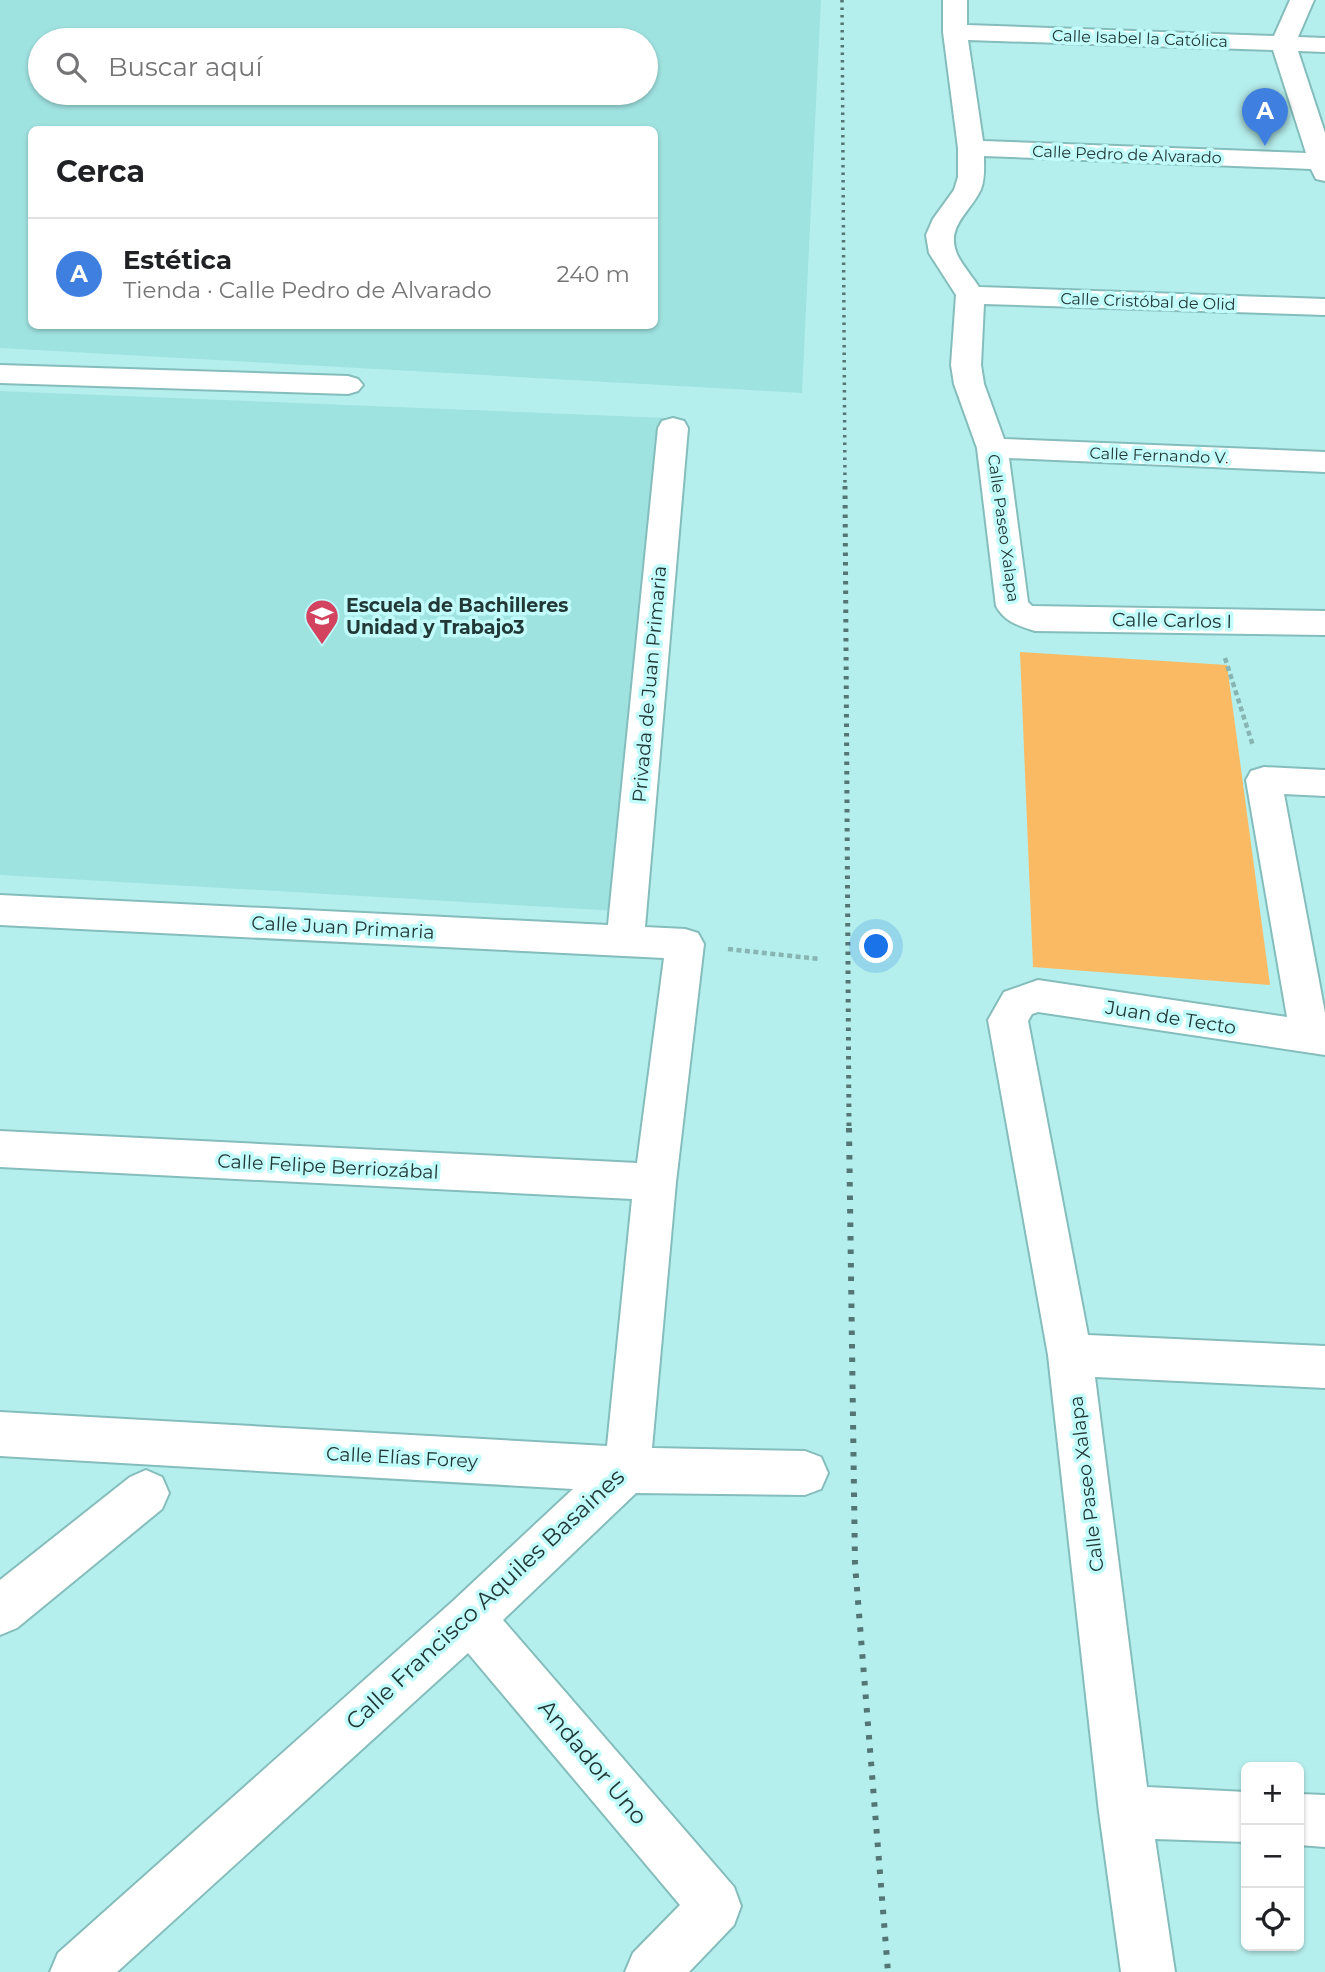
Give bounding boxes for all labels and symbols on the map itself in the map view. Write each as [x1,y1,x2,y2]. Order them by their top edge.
street label: Calle Isabel la Católica [1052,26,1228,51]
pin: A [1242,88,1288,146]
street label: Calle Pedro de Alvarado [1032,142,1222,167]
street label: Calle Cristóbal de Olid [1060,289,1236,314]
street label: Calle Fernando V. [1089,444,1229,467]
street label: Calle Paseo Xalapa [984,453,1023,603]
street label: Privada de Juan Primaria [628,565,671,803]
place label: Escuela de Bachilleres Unidad y Trabajo3 [346,594,568,639]
school or university icon: Escuela de Bachilleres Unidad y Trabajo3 [303,597,341,646]
street label: Calle Carlos I [1112,608,1232,633]
street label: Calle Juan Primaria [251,911,435,944]
your location [859,929,893,963]
street label: Juan de Tecto [1103,996,1238,1039]
street label: Calle Felipe Berriozábal [217,1149,439,1184]
street label: Calle Paseo Xalapa [1064,1395,1109,1573]
street label: Calle Elías Forey [325,1442,479,1473]
street label: Calle Francisco Aquiles Basaines [340,1462,630,1736]
street label: Andador Uno [533,1694,653,1830]

